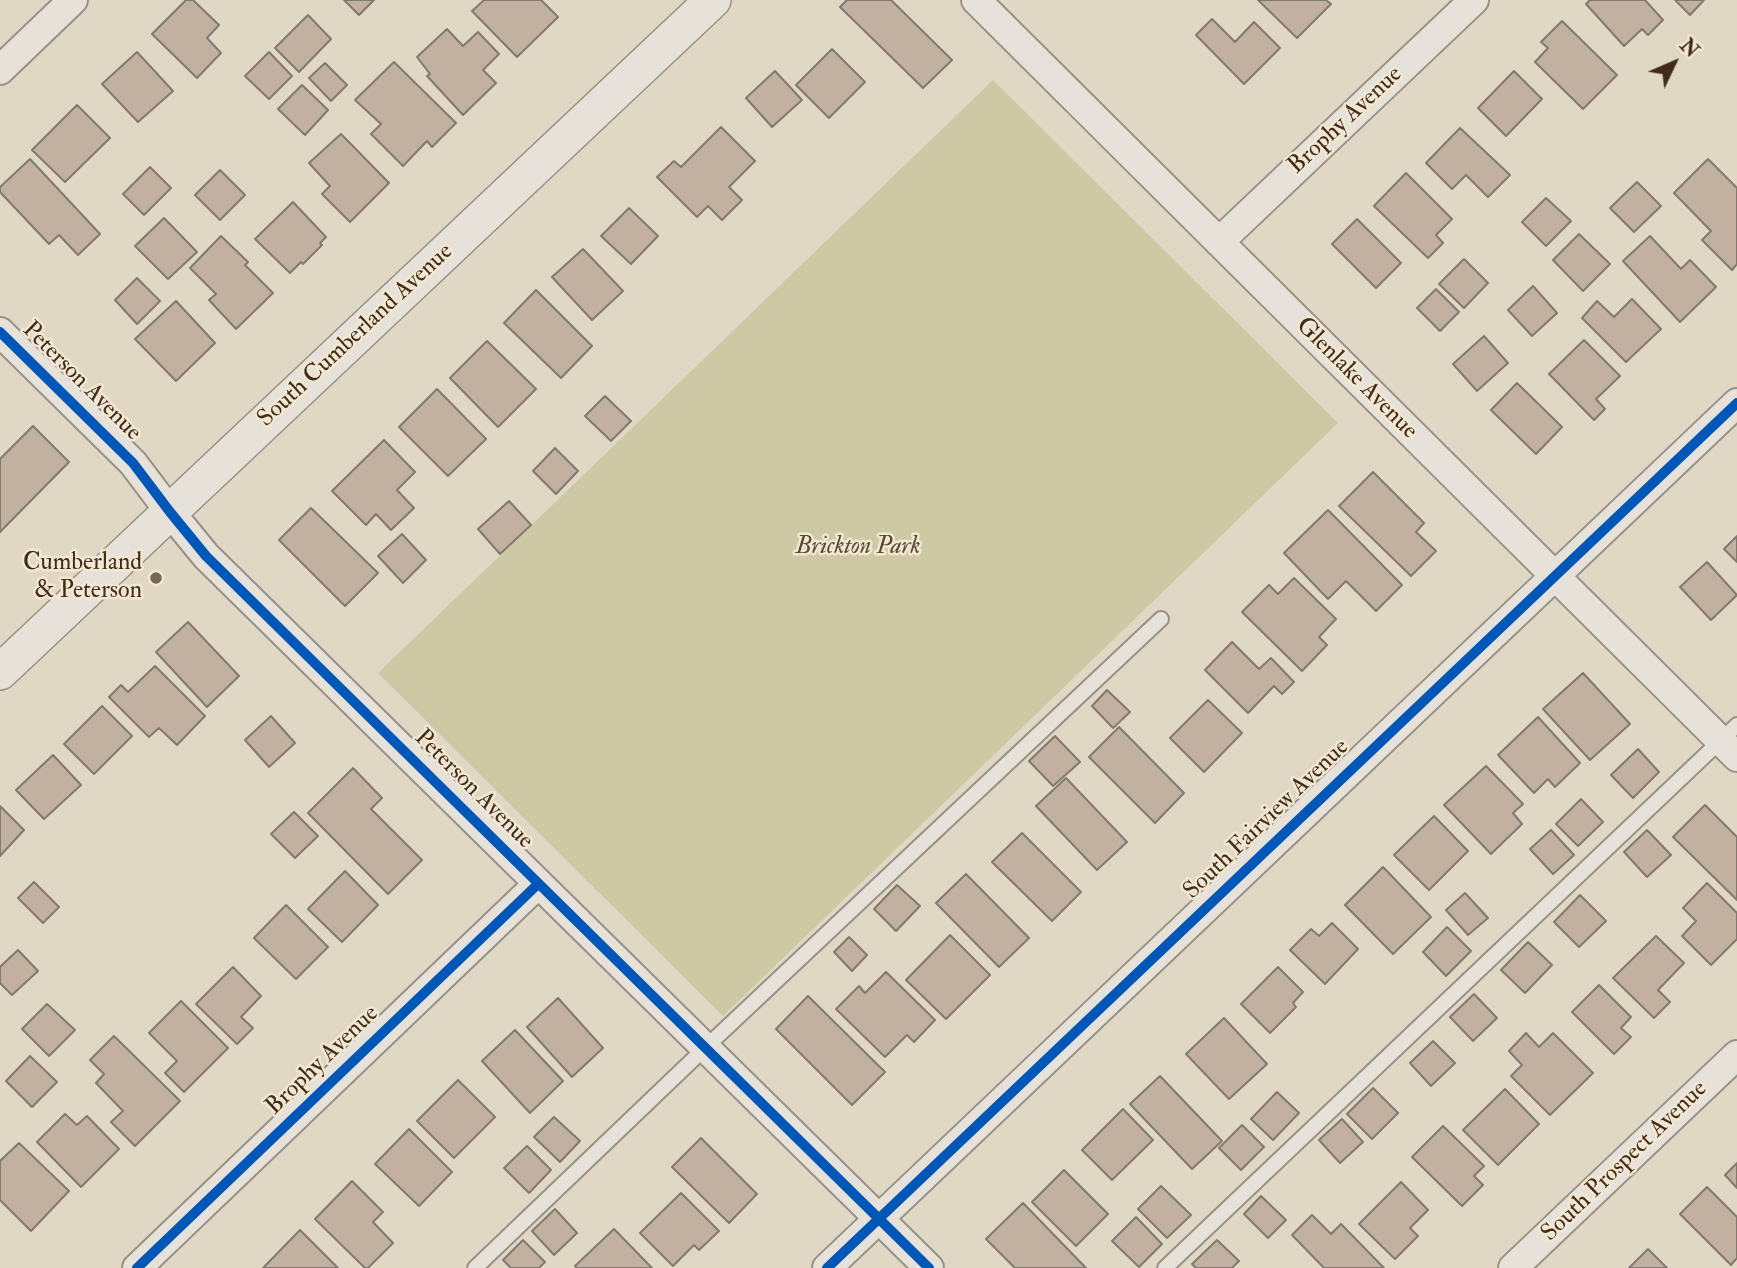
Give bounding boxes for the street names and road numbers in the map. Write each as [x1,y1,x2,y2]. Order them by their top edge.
street label: Brophy Avenue [1283,61,1409,181]
street label: South Cumberland Avenue [252,238,460,434]
street label: Glenlake Avenue [1289,312,1423,446]
street label: Peterson Avenue [15,316,147,448]
street label: Peterson Avenue [407,724,539,856]
street label: South Fairview Avenue [1178,734,1356,906]
street label: Brophy Avenue [261,1000,385,1122]
street label: South Prospect Avenue [1536,1075,1714,1249]

